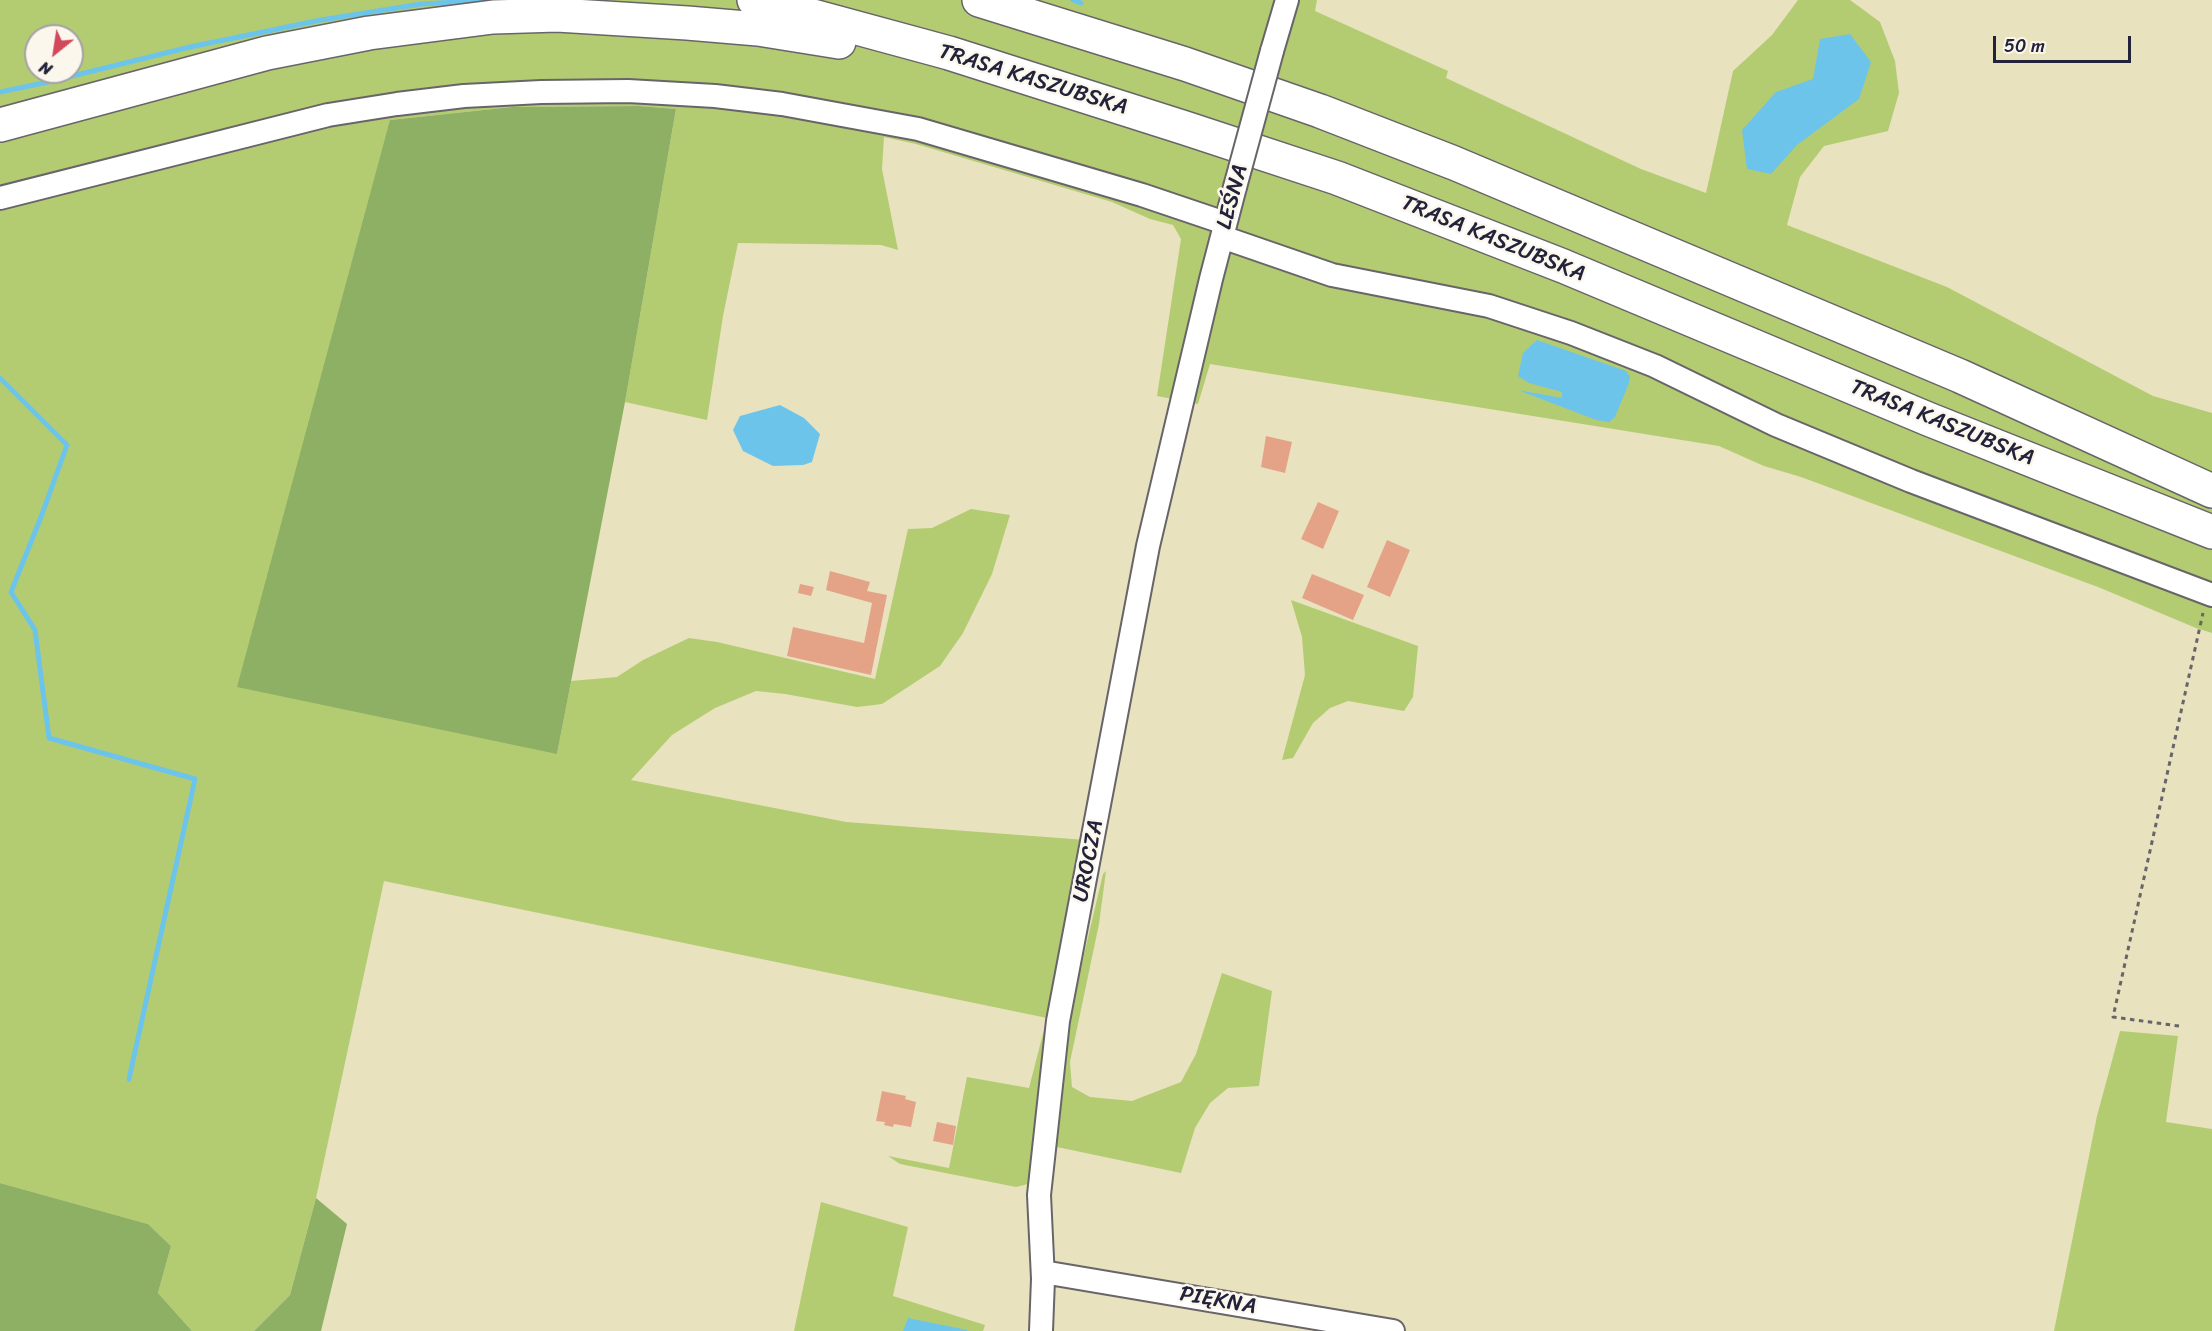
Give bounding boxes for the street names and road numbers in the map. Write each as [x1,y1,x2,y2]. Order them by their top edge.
street label: TRASA KASZUBSKA [936,39,1130,121]
street label: LEŚNA [1212,162,1254,232]
street label: TRASA KASZUBSKA [1397,190,1589,288]
street label: TRASA KASZUBSKA [1846,374,2038,472]
street label: UROCZA [1068,818,1110,904]
street label: PIĘKNA [1178,1281,1258,1321]

